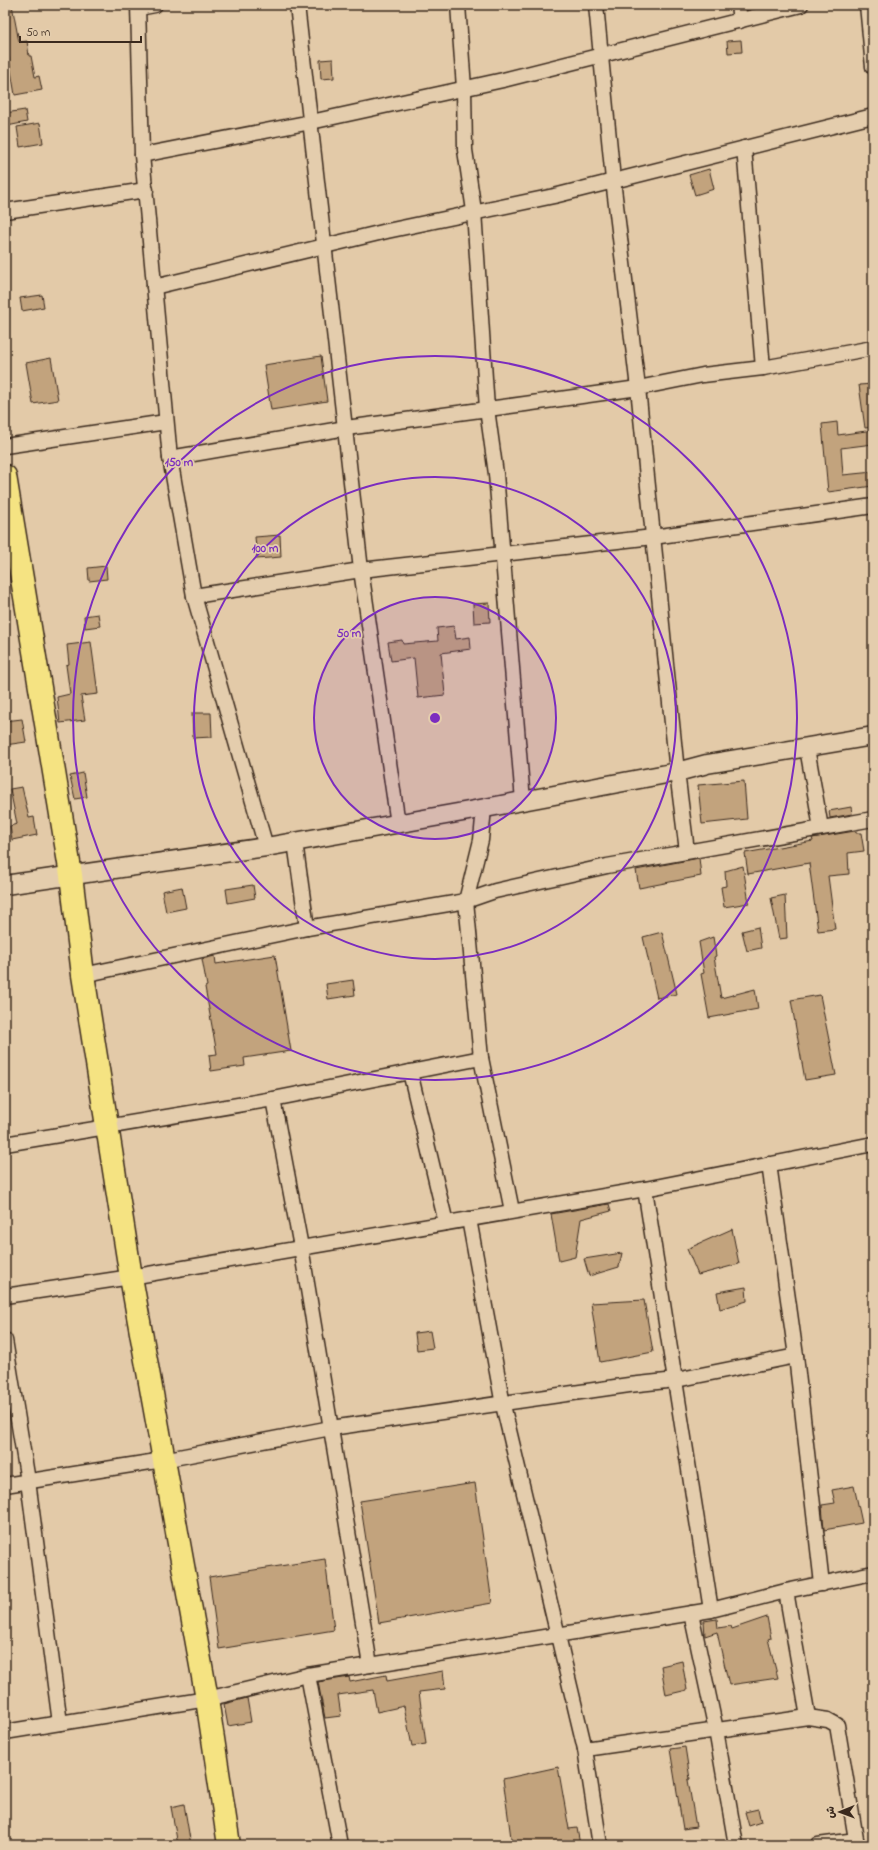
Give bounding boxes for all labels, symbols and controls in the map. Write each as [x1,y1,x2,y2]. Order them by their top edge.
scale bar [20,18,141,44]
text: 50 m [26,24,50,42]
text: 150 m [165,454,194,472]
text: 100 m [252,540,279,558]
text: 50 m [337,625,362,643]
centre of rings [428,711,442,725]
north arrow [820,1792,860,1832]
text: ش [823,1806,839,1818]

